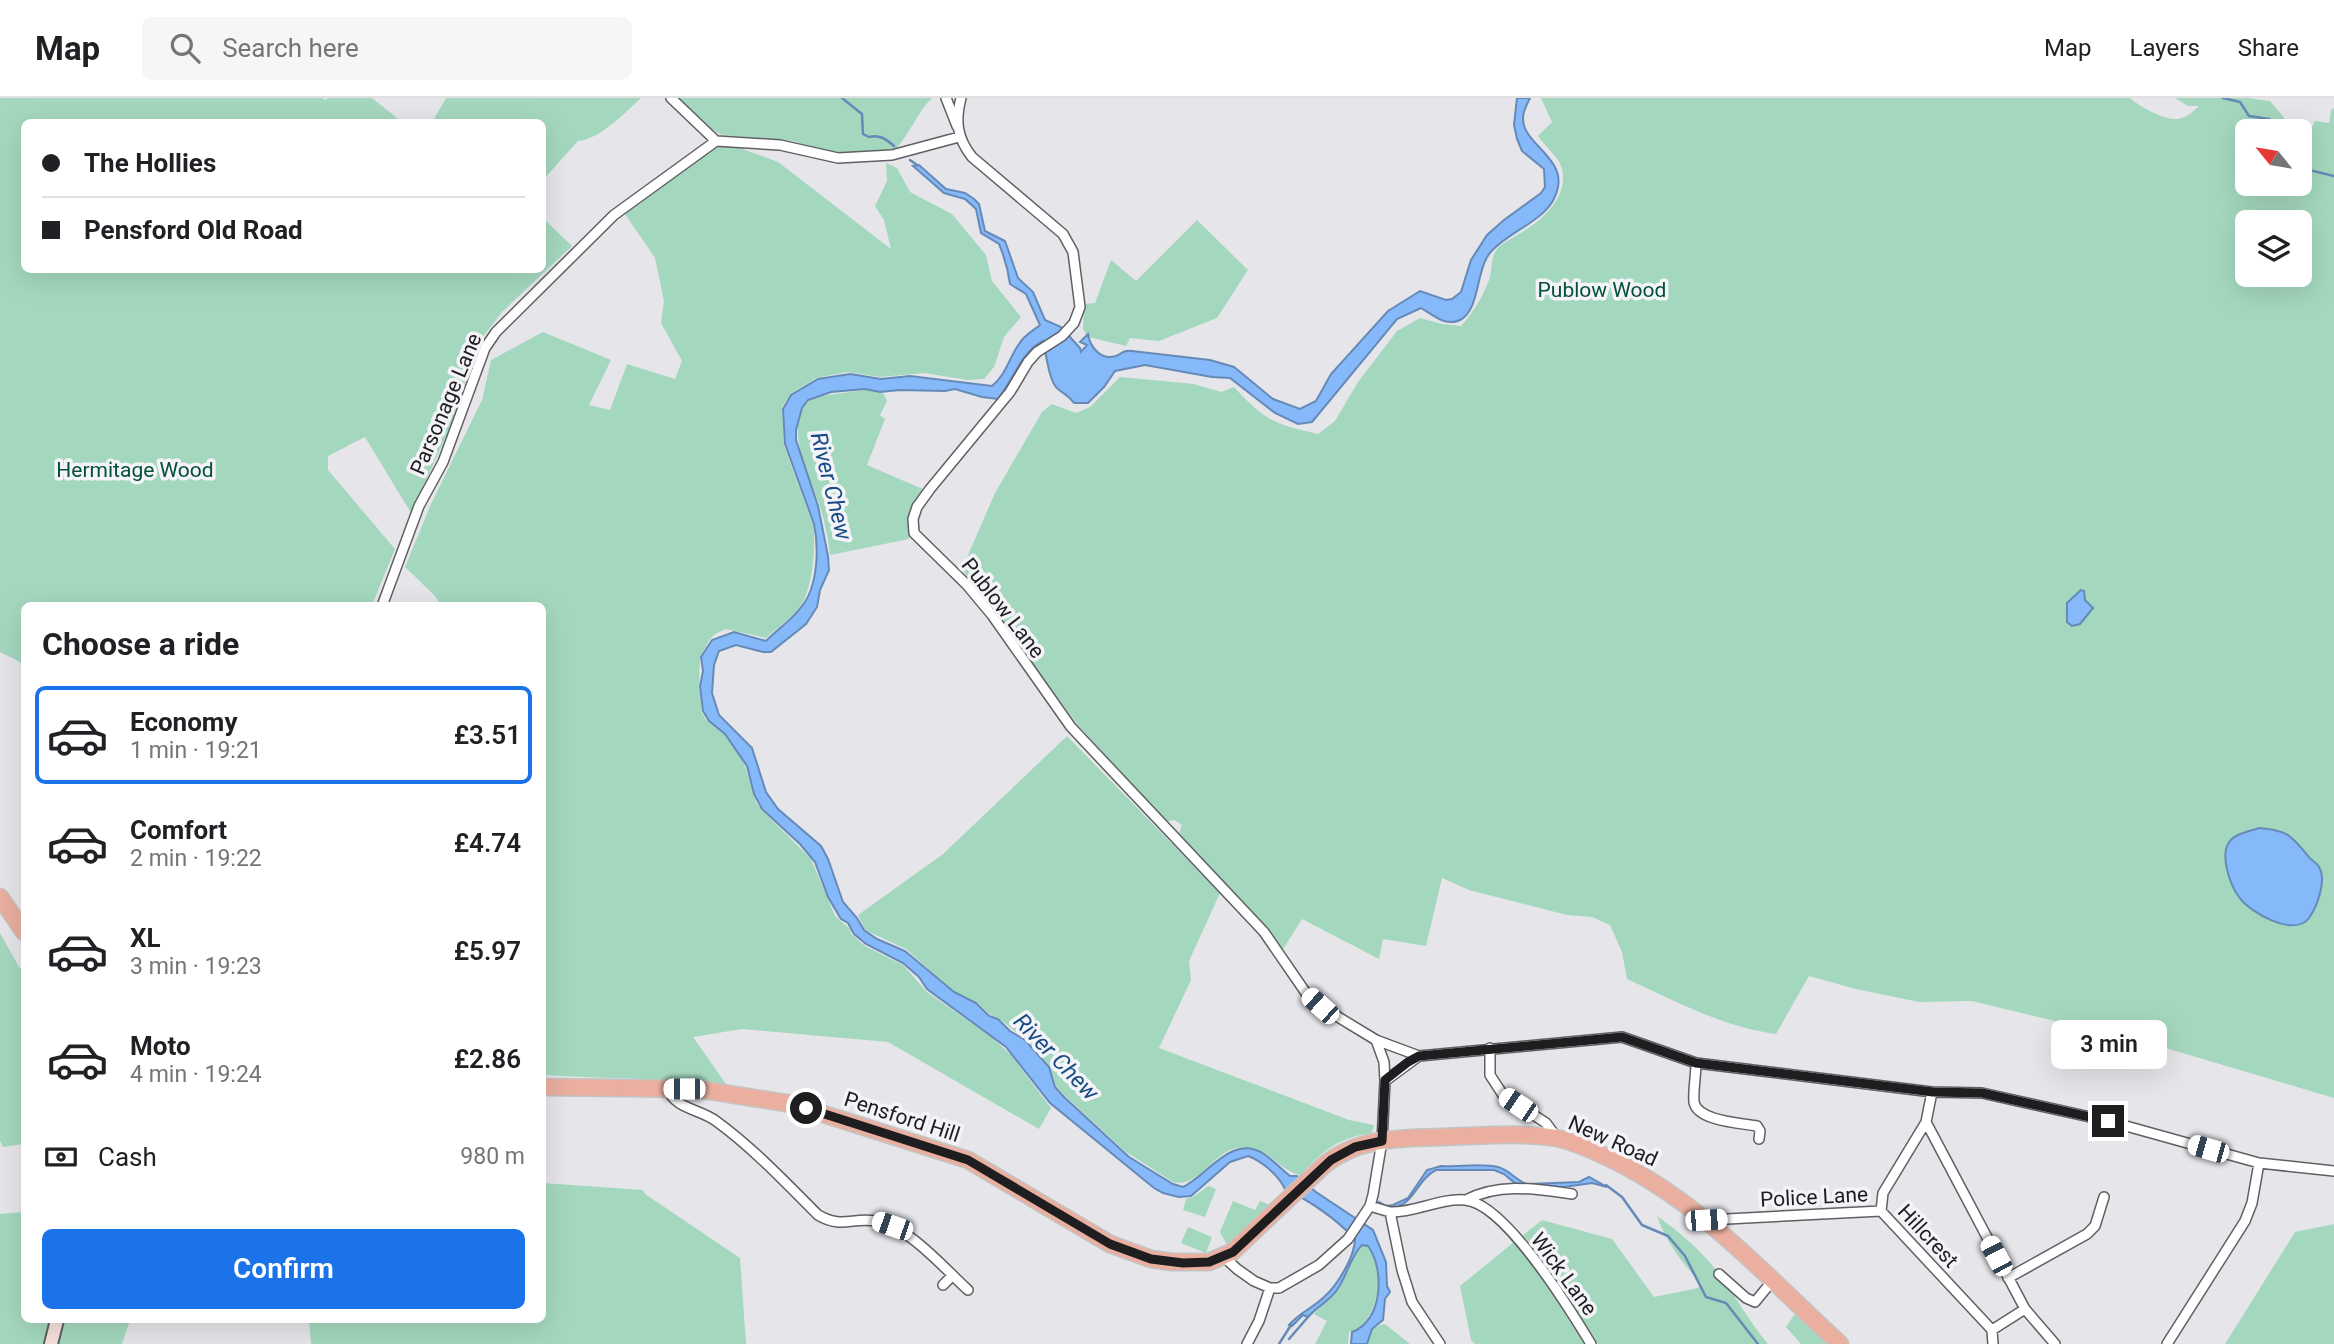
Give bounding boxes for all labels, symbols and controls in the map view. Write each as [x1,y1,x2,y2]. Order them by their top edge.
search box [142,17,632,80]
text: Map [35,29,100,68]
icon: search [166,29,204,67]
text: Search here [222,33,359,63]
text: Map [2044,34,2092,62]
text: Layers [2130,34,2200,62]
text: Share [2238,34,2299,62]
north arrow [2235,119,2312,196]
map controls [2235,119,2312,287]
text: The Hollies [84,148,216,178]
button: layers [2235,210,2312,287]
text: Pensford Old Road [84,215,303,245]
park label: Publow Wood [1538,278,1666,302]
street label: Parsonage Lane [405,330,487,478]
water label: River Chew [805,429,858,544]
park label: Hermitage Wood [56,458,214,482]
street label: Publow Lane [957,553,1049,663]
text: Choose a ride [42,625,239,663]
icon: car [46,704,109,767]
text: Economy [130,707,237,737]
text: £3.51 [454,720,521,750]
text: 1 min · 19:21 [130,737,262,764]
icon: car [46,812,109,875]
text: Comfort [130,815,227,845]
text: £4.74 [454,828,521,858]
text: 2 min · 19:22 [130,845,262,872]
icon: car [46,920,109,983]
text: XL [130,923,161,953]
text: £5.97 [454,936,521,966]
text: 3 min · 19:23 [130,953,262,980]
car [1298,984,1343,1028]
water label: River Chew [1008,1008,1105,1107]
callout: 3 min [2050,1020,2166,1068]
icon: car [46,1028,109,1091]
text: Moto [130,1031,191,1061]
text: 3 min [2080,1031,2138,1058]
text: £2.86 [454,1044,521,1074]
text: 4 min · 19:24 [130,1061,262,1088]
car [664,1079,706,1100]
car [1495,1085,1542,1125]
street label: Pensford Hill [841,1087,963,1147]
route start [790,1092,822,1124]
route end [2092,1105,2124,1137]
street label: New Road [1565,1111,1661,1171]
car [2185,1133,2232,1165]
icon: cash [42,1138,80,1176]
text: Cash [98,1142,157,1172]
text: 980 m [460,1143,525,1170]
street label: Police Lane [1759,1182,1869,1212]
street label: Hillcrest [1893,1200,1963,1272]
car [1685,1208,1728,1232]
car [869,1209,916,1243]
street label: Wick Lane [1526,1228,1602,1320]
button: Confirm [42,1229,525,1309]
car [1977,1233,2016,1279]

